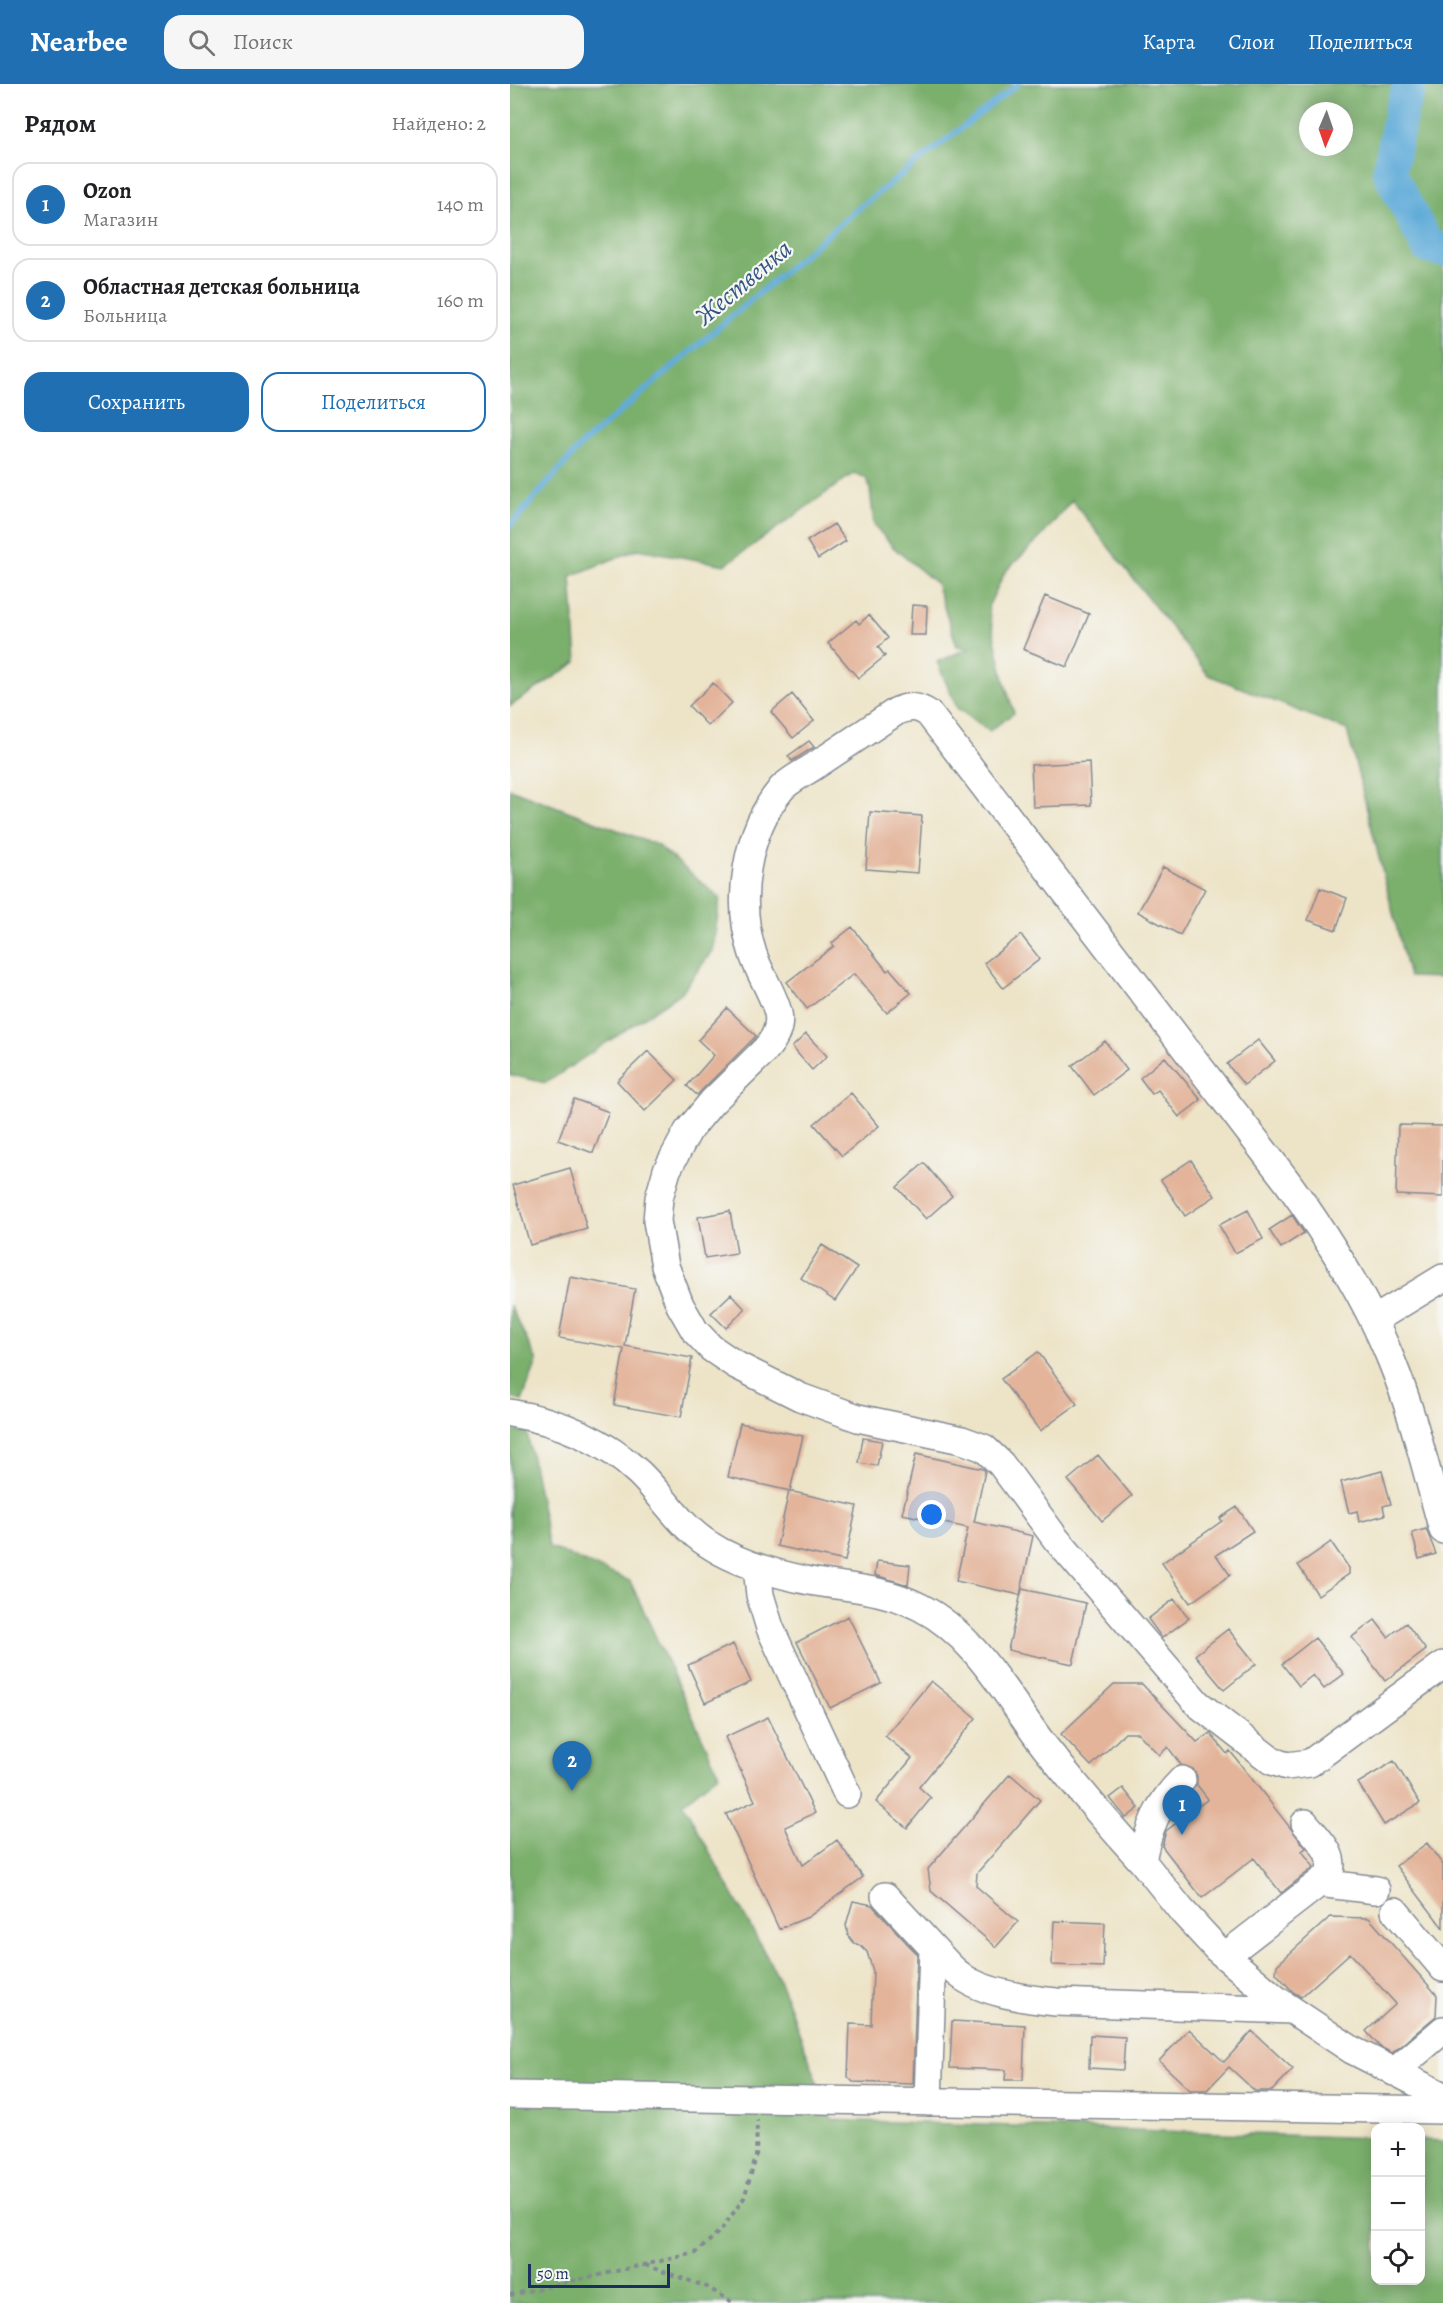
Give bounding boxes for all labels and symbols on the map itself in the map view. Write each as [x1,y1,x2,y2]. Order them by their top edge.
north arrow [1299,102,1353,156]
water label: Жественка [687,232,799,334]
your location [917,1500,946,1529]
pin: 2 [552,1742,592,1791]
pin: 1 [1162,1786,1202,1835]
scale bar [528,2261,670,2288]

